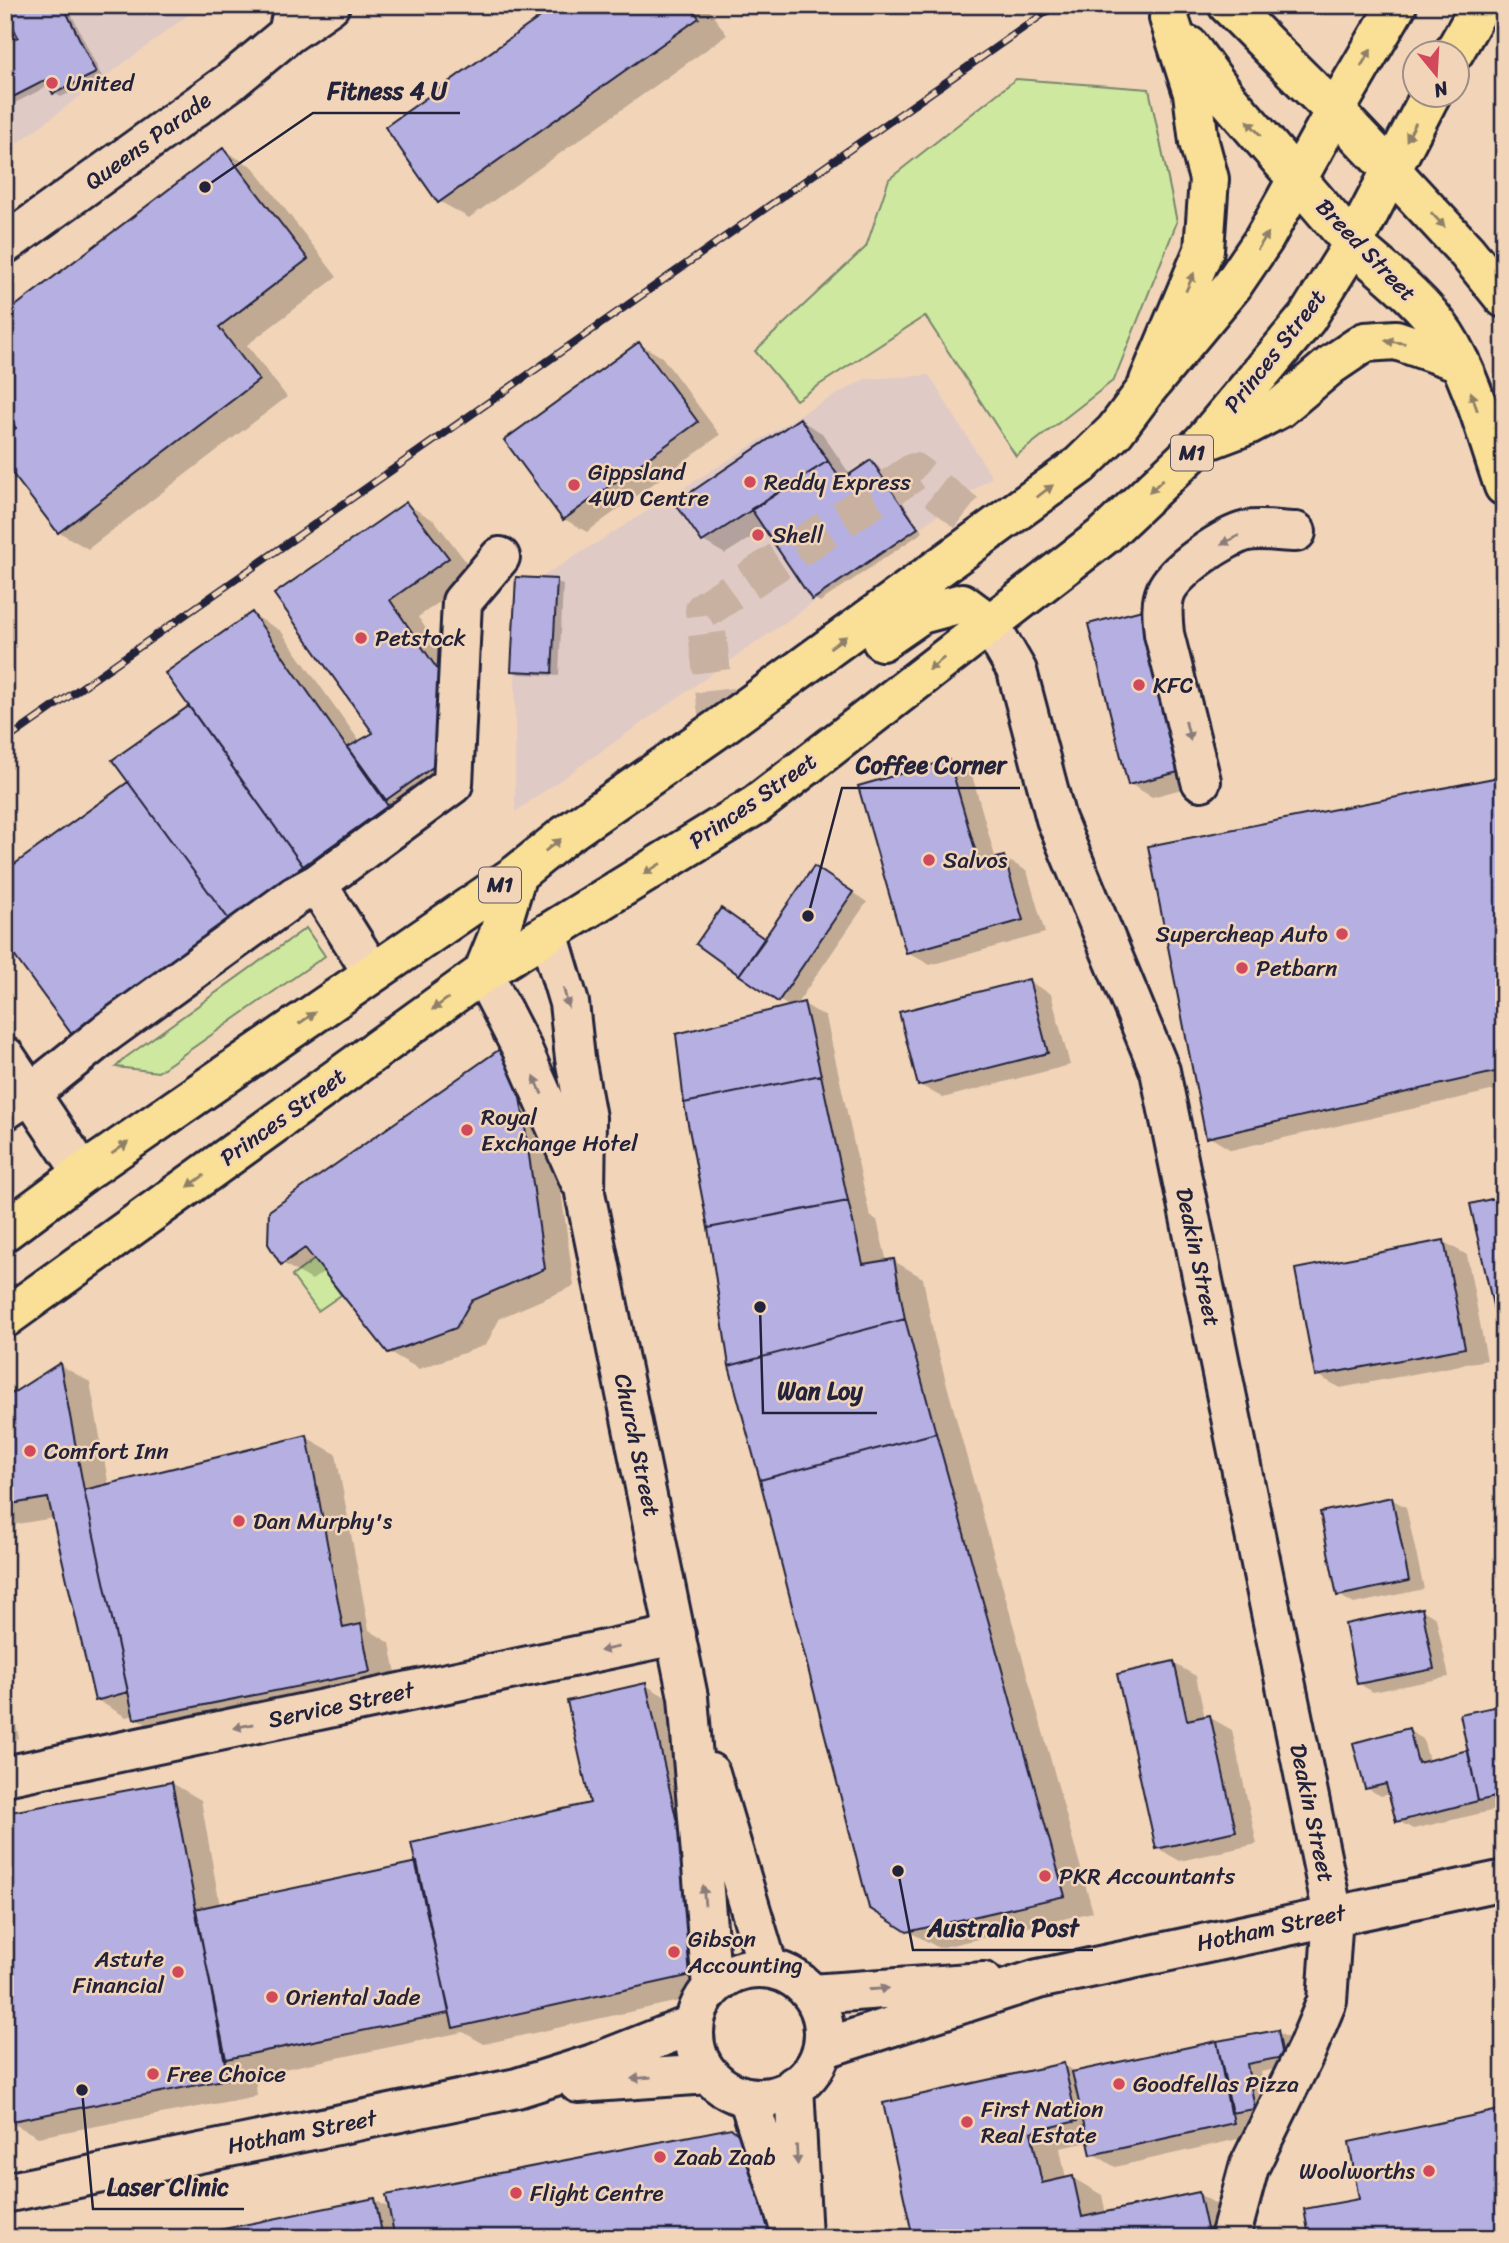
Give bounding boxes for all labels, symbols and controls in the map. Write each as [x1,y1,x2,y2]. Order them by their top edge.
north arrow [1400,38,1470,108]
one-way arrow [1360,48,1372,68]
place label: United [66,63,136,104]
callout: Fitness 4 U [313,68,460,113]
text: Fitness 4 U [326,70,448,112]
text: N [1429,72,1453,108]
marker: United [44,75,60,91]
street label: Queens Parade [76,81,220,201]
one-way arrow [1246,119,1262,137]
one-way arrow [1405,122,1417,142]
street label: Breed Street [1305,188,1427,312]
one-way arrow [1429,211,1445,228]
one-way arrow [1256,231,1269,250]
one-way arrow [1185,272,1196,293]
street label: Princes Street [1213,280,1337,422]
one-way arrow [1384,337,1406,348]
one-way arrow [1468,390,1479,411]
road number: M1 [1171,435,1213,470]
place label: Gippsland 4WD Centre [588,452,709,519]
place label: Reddy Express [764,462,911,503]
marker: Reddy Express [742,474,758,490]
marker: Gippsland 4WD Centre [566,477,582,493]
one-way arrow [1148,478,1165,495]
one-way arrow [1036,484,1054,498]
place label: Shell [772,515,824,556]
marker: Shell [750,527,766,543]
one-way arrow [1220,534,1240,545]
place label: Petstock [375,618,466,659]
marker: Petstock [353,630,369,646]
one-way arrow [829,635,847,649]
one-way arrow [927,657,945,672]
place label: KFC [1153,665,1194,706]
marker: KFC [1131,677,1147,693]
one-way arrow [1183,720,1194,742]
street label: Princes Street [680,742,826,860]
callout: Coffee Corner [842,743,1020,788]
text: Coffee Corner [855,744,1009,786]
one-way arrow [544,838,562,853]
place label: Salvos [943,840,1008,881]
marker: Salvos [921,852,937,868]
one-way arrow [642,862,661,875]
road number: M1 [479,868,521,903]
place label: Supercheap Auto [1155,914,1328,955]
marker: Supercheap Auto [1334,926,1350,942]
place label: Petbarn [1256,948,1338,989]
marker: Petbarn [1234,960,1250,976]
one-way arrow [561,987,572,1009]
one-way arrow [431,997,449,1011]
one-way arrow [298,1011,316,1025]
street label: Princes Street [211,1057,355,1177]
one-way arrow [532,1075,543,1096]
place label: Royal Exchange Hotel [481,1097,638,1164]
marker: Royal Exchange Hotel [459,1122,475,1138]
one-way arrow [111,1141,129,1155]
one-way arrow [187,1173,205,1187]
street label: Deakin Street [1163,1184,1233,1330]
callout: Wan Loy [763,1368,877,1413]
street label: Church Street [602,1370,672,1520]
text: Wan Loy [777,1370,863,1412]
place label: Comfort Inn [44,1431,169,1472]
marker: Comfort Inn [22,1443,38,1459]
place label: Dan Murphy's [253,1501,393,1542]
marker: Dan Murphy's [231,1513,247,1529]
one-way arrow [598,1644,620,1655]
street label: Service Street [264,1669,419,1740]
one-way arrow [232,1721,254,1732]
street label: Deakin Street [1277,1740,1347,1886]
place label: PKR Accountants [1059,1856,1235,1897]
marker: PKR Accountants [1037,1868,1053,1884]
one-way arrow [698,1884,709,1906]
street label: Hotham Street [1193,1892,1351,1964]
callout: Australia Post [913,1905,1093,1950]
text: Australia Post [926,1907,1080,1949]
place label: Gibson Accounting [687,1919,803,1986]
place label: Astute Financial [73,1939,164,2006]
marker: Gibson Accounting [666,1944,682,1960]
marker: Astute Financial [170,1964,186,1980]
place label: Oriental Jade [286,1977,421,2018]
one-way arrow [868,1983,890,1994]
marker: Oriental Jade [264,1989,280,2005]
place label: Free Choice [167,2054,286,2095]
place label: Goodfellas Pizza [1133,2064,1299,2105]
marker: Free Choice [145,2066,161,2082]
one-way arrow [630,2073,652,2084]
marker: Goodfellas Pizza [1111,2076,1127,2092]
place label: First Nation Real Estate [981,2089,1103,2156]
street label: Hotham Street [224,2097,382,2167]
marker: First Nation Real Estate [959,2114,975,2130]
place label: Zaab Zaab [674,2137,776,2178]
one-way arrow [792,2144,803,2166]
marker: Zaab Zaab [652,2149,668,2165]
place label: Woolworths [1299,2151,1416,2192]
marker: Woolworths [1421,2163,1437,2179]
callout: Laser Clinic [93,2164,244,2209]
text: Laser Clinic [107,2166,229,2208]
place label: Flight Centre [530,2173,664,2214]
marker: Flight Centre [508,2185,524,2201]

